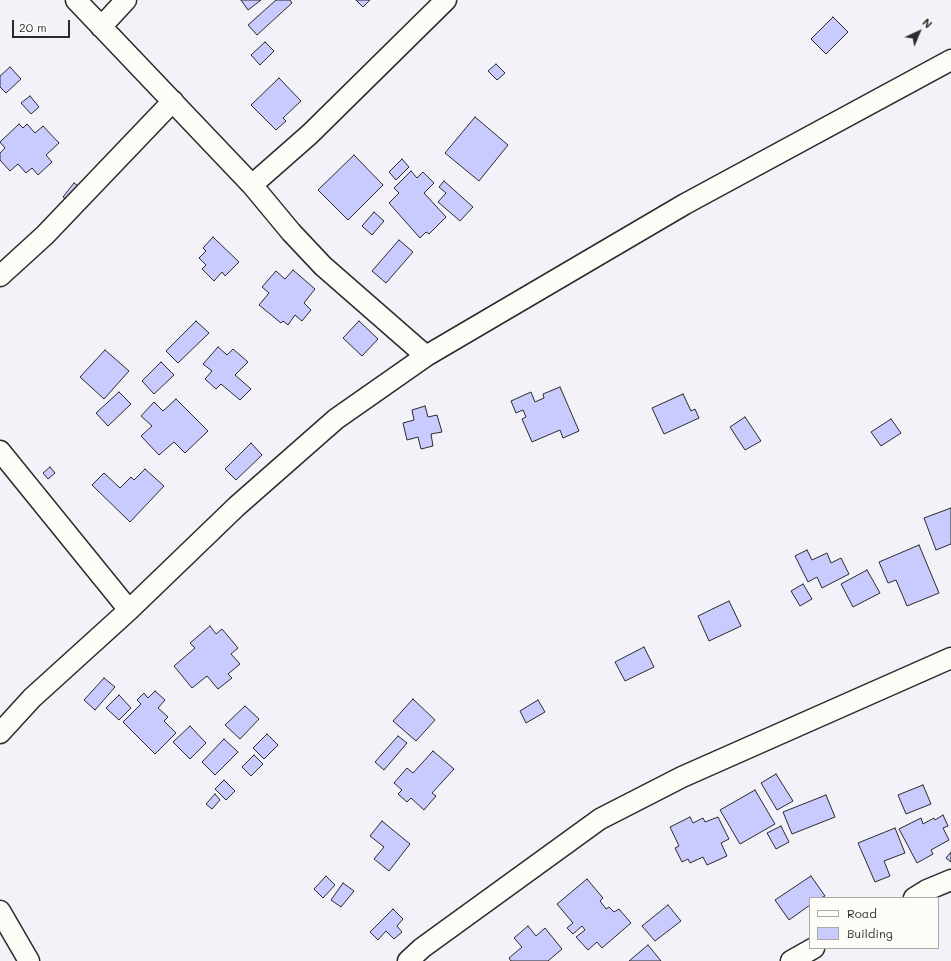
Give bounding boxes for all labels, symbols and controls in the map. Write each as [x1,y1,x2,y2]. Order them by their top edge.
scale bar [14,12,72,38]
north arrow [899,12,939,52]
text: N [919,15,936,31]
text: 20 m [19,19,47,35]
legend [809,897,939,949]
text: Road [847,905,877,921]
text: Building [847,925,893,941]

